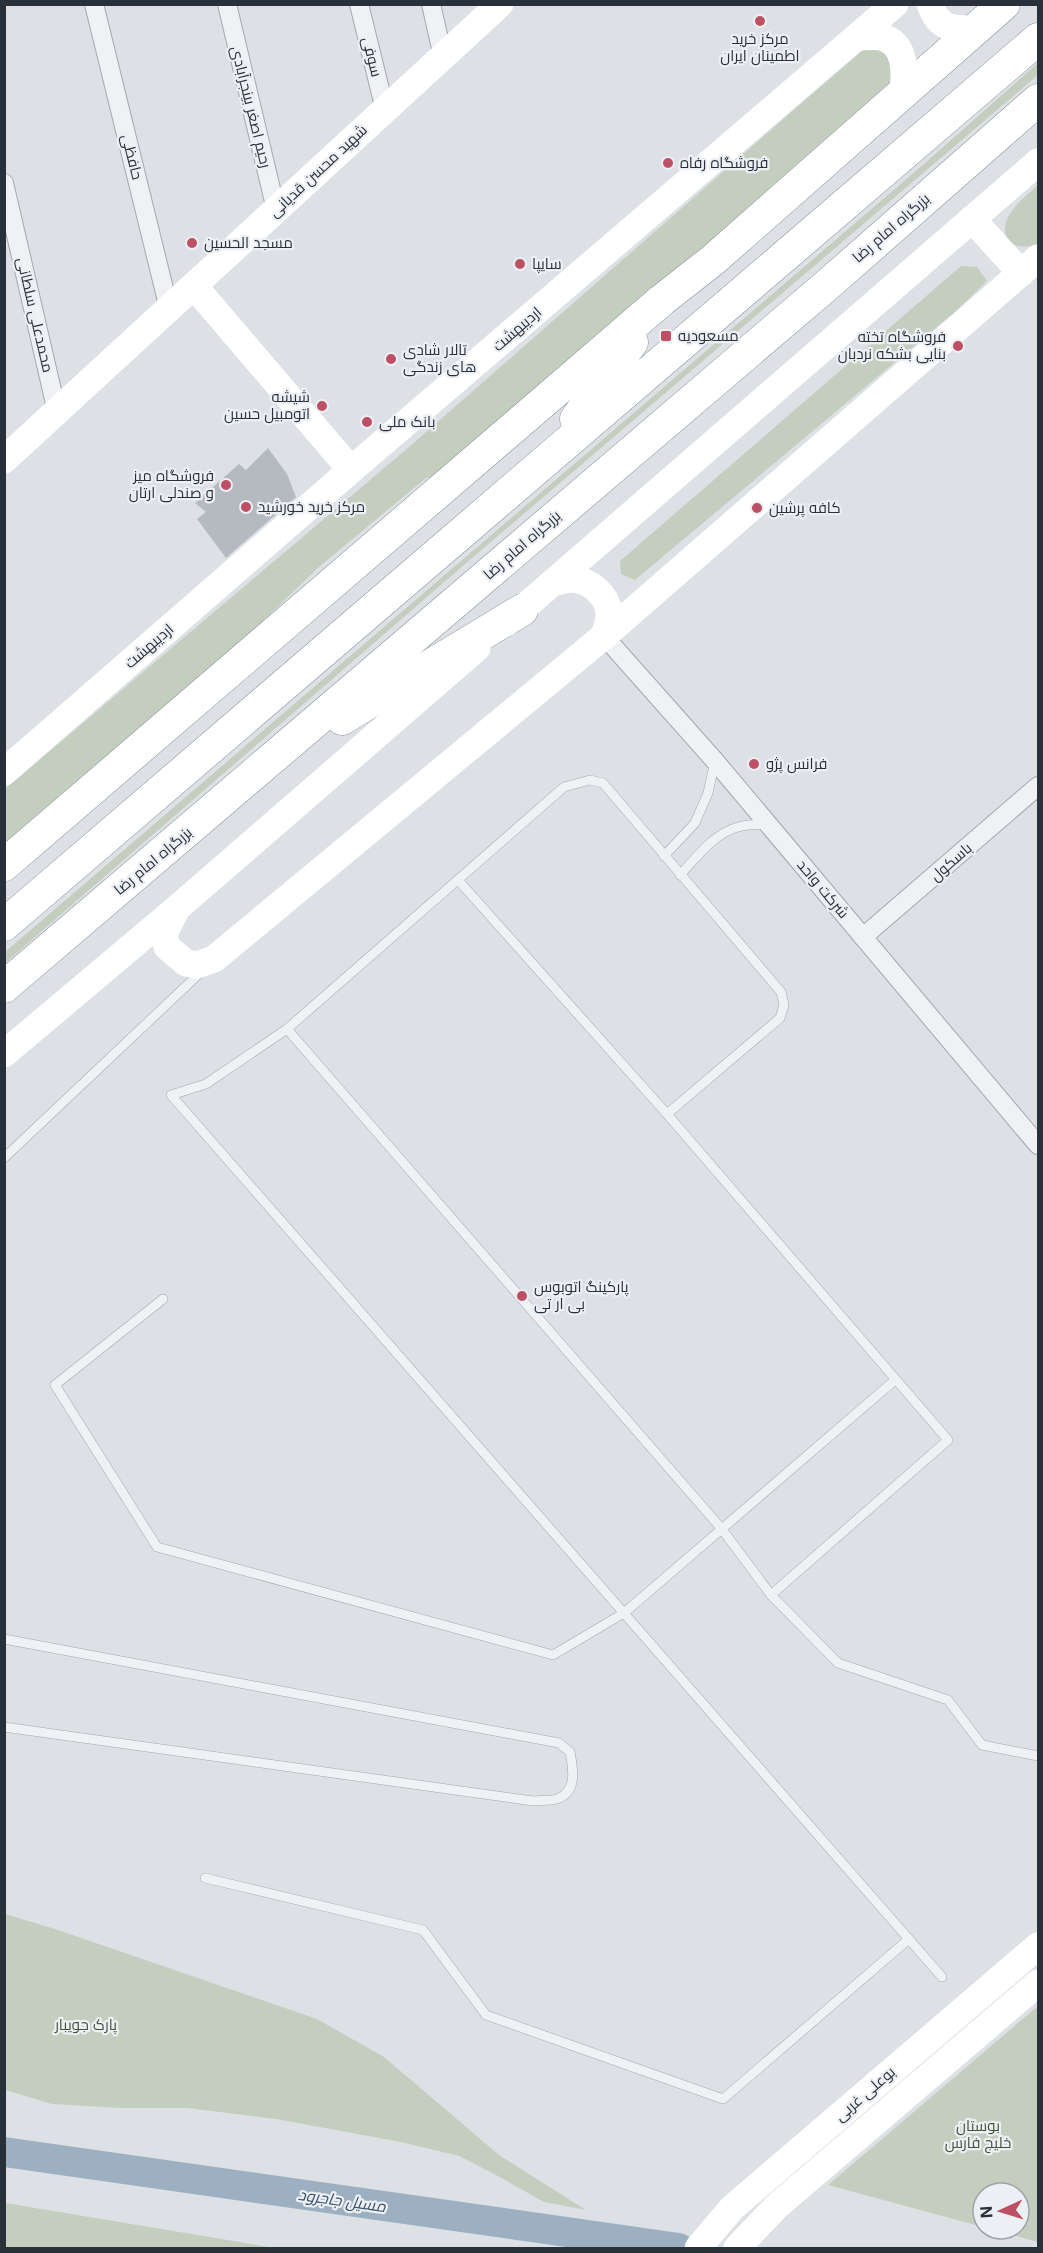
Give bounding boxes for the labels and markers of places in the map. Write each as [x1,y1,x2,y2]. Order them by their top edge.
marker: مرکز خرید اطمینان ایران [753,14,767,28]
place label: مرکز خرید اطمینان ایران [720,29,800,66]
place label: فروشگاه رفاه [680,153,768,172]
marker: فروشگاه رفاه [661,156,675,170]
place label: مسجد الحسین [204,233,293,253]
marker: مسجد الحسین [185,236,199,250]
place label: سایپا [532,254,562,274]
marker: سایپا [513,257,527,271]
place label: مسعودیه [678,326,739,345]
place label: فروشگاه تخته بنایی بشکه نردبان [838,327,946,364]
marker: مسعودیه [659,329,673,343]
marker: فروشگاه تخته بنایی بشکه نردبان [951,339,965,353]
place label: تالار شادی های زندگی [403,340,476,377]
marker: تالار شادی های زندگی [384,352,398,366]
place label: شیشه اتومبیل حسین [224,387,310,424]
marker: شیشه اتومبیل حسین [315,399,329,413]
place label: بانک ملی [379,412,435,432]
marker: بانک ملی [360,415,374,429]
place label: فروشگاه میز و صندلی ارتان [129,466,214,503]
marker: فروشگاه میز و صندلی ارتان [219,478,233,492]
place label: مرکز خرید خورشید [258,497,365,516]
place label: کافه پرشین [769,498,841,518]
marker: مرکز خرید خورشید [239,500,253,514]
marker: کافه پرشین [750,501,764,515]
place label: فرانس پژو [766,754,827,774]
marker: فرانس پژو [747,757,761,771]
place label: پارکینگ اتوبوس بی ار تی [534,1277,629,1314]
marker: پارکینگ اتوبوس بی ار تی [515,1289,529,1303]

